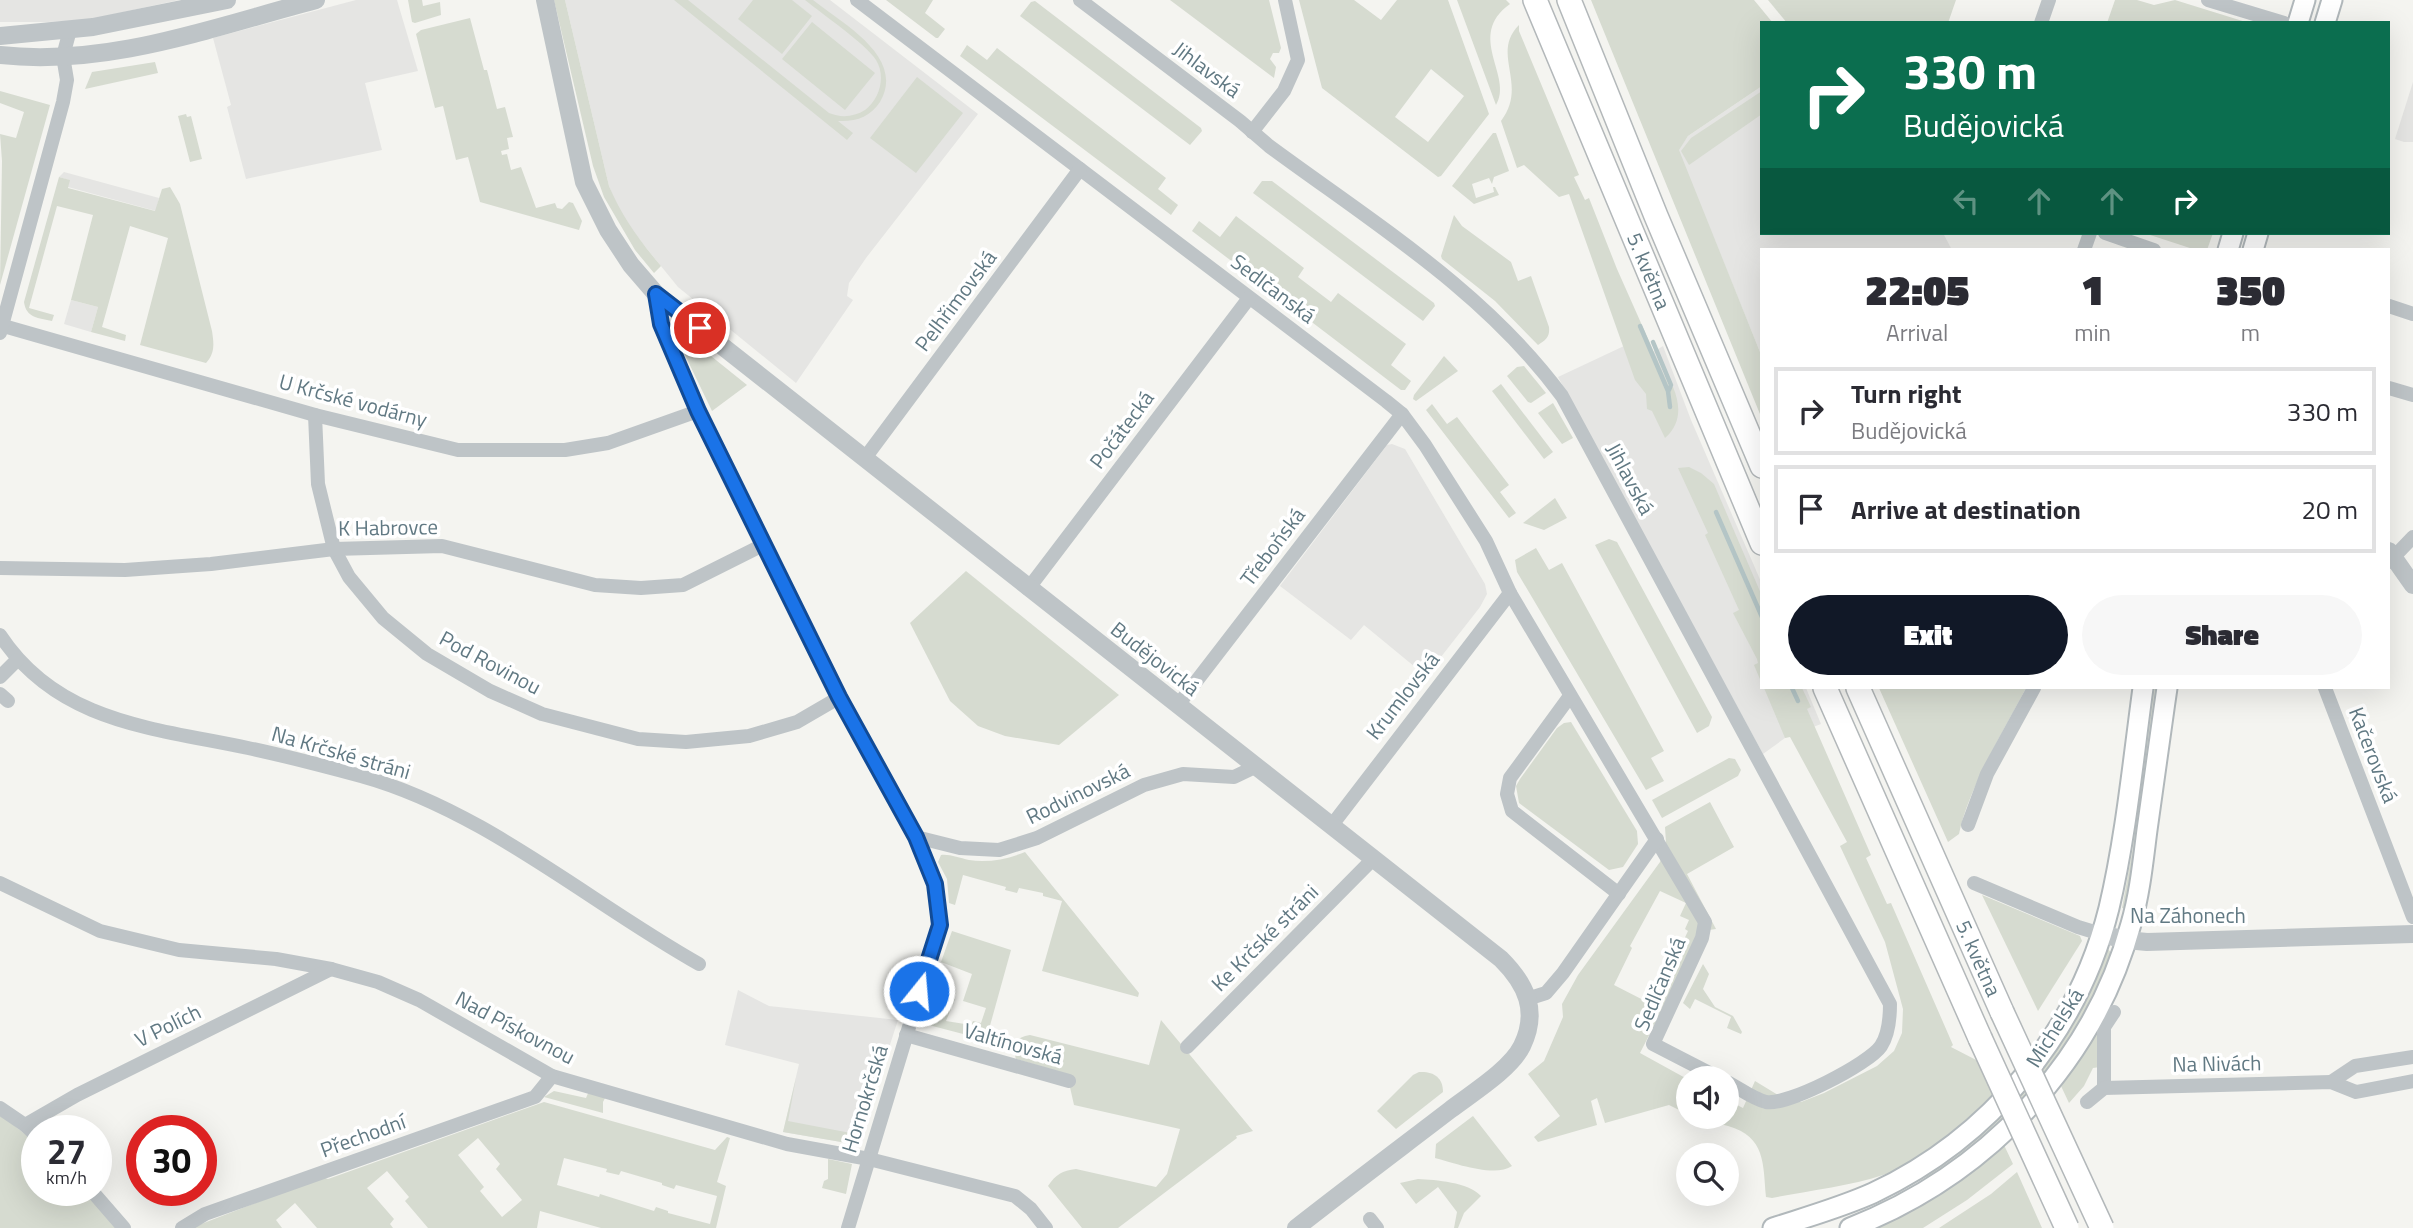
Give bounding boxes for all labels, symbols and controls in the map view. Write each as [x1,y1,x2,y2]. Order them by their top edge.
street label: Jihlavská [1167,33,1249,106]
text: 330 m [1903,33,2037,108]
icon: right [1788,49,1879,140]
text: Budějovická [1903,101,2064,149]
icon: left [1947,182,1985,220]
icon: ahead [2020,182,2058,220]
icon: ahead [2093,182,2131,220]
icon: right [2166,182,2204,220]
street label: 5. května [1619,227,1680,315]
street label: Pelhřimovská [906,243,1004,358]
street label: Sedlčanská [1224,246,1323,331]
text: 22:05 [1865,257,1969,321]
text: 1 [2081,257,2104,321]
text: 350 [2216,257,2285,321]
pin [670,298,730,358]
icon: arrive [681,309,719,347]
text: Arrival [1886,315,1948,350]
text: min [2074,315,2111,350]
text: m [2241,315,2260,350]
street label: U Krčské vodárny [276,365,431,435]
text: Turn right [1851,374,1962,413]
street label: Počátecká [1081,383,1162,475]
icon: right [1792,392,1830,430]
text: 330 m [2287,392,2358,431]
text: Budějovická [1851,413,1967,448]
street label: Jihlavská [1599,437,1663,521]
icon: arrive [1792,490,1830,528]
text: Arrive at destination [1851,490,2081,529]
text: 20 m [2301,490,2358,529]
street label: Třeboňská [1232,500,1313,593]
street label: K Habrovce [338,510,438,544]
button: Exit [1788,595,2068,675]
button: Share [2082,595,2362,675]
street label: Budějovická [1104,613,1207,704]
street label: Pod Rovinou [434,622,547,702]
street label: Krumlovská [1358,644,1447,746]
street label: Kačerovská [2341,702,2407,808]
street label: Na Krčské stráni [268,717,414,787]
street label: Rodvinovská [1020,754,1135,832]
street label: Ke Krčské stráni [1203,876,1325,998]
street label: Na Záhonech [2130,899,2246,931]
street label: 5. května [1948,915,2010,1002]
street label: Sedlčanská [1625,931,1693,1036]
position arrow [882,954,956,1028]
street label: Michelská [2017,981,2091,1073]
street label: Nad Pískovnou [450,982,581,1072]
street label: V Polích [129,995,206,1055]
street label: Valtínovská [960,1014,1067,1073]
street label: Hornokrčská [832,1040,896,1157]
street label: Na Nivách [2172,1046,2262,1080]
map controls [1676,1066,1739,1206]
button: sound [1676,1066,1739,1129]
street label: Přechodní [316,1104,411,1165]
speed limit sign: 30 [126,1115,217,1206]
text: 27 [47,1124,86,1178]
button: search [1676,1143,1739,1206]
text: km/h [46,1164,87,1191]

